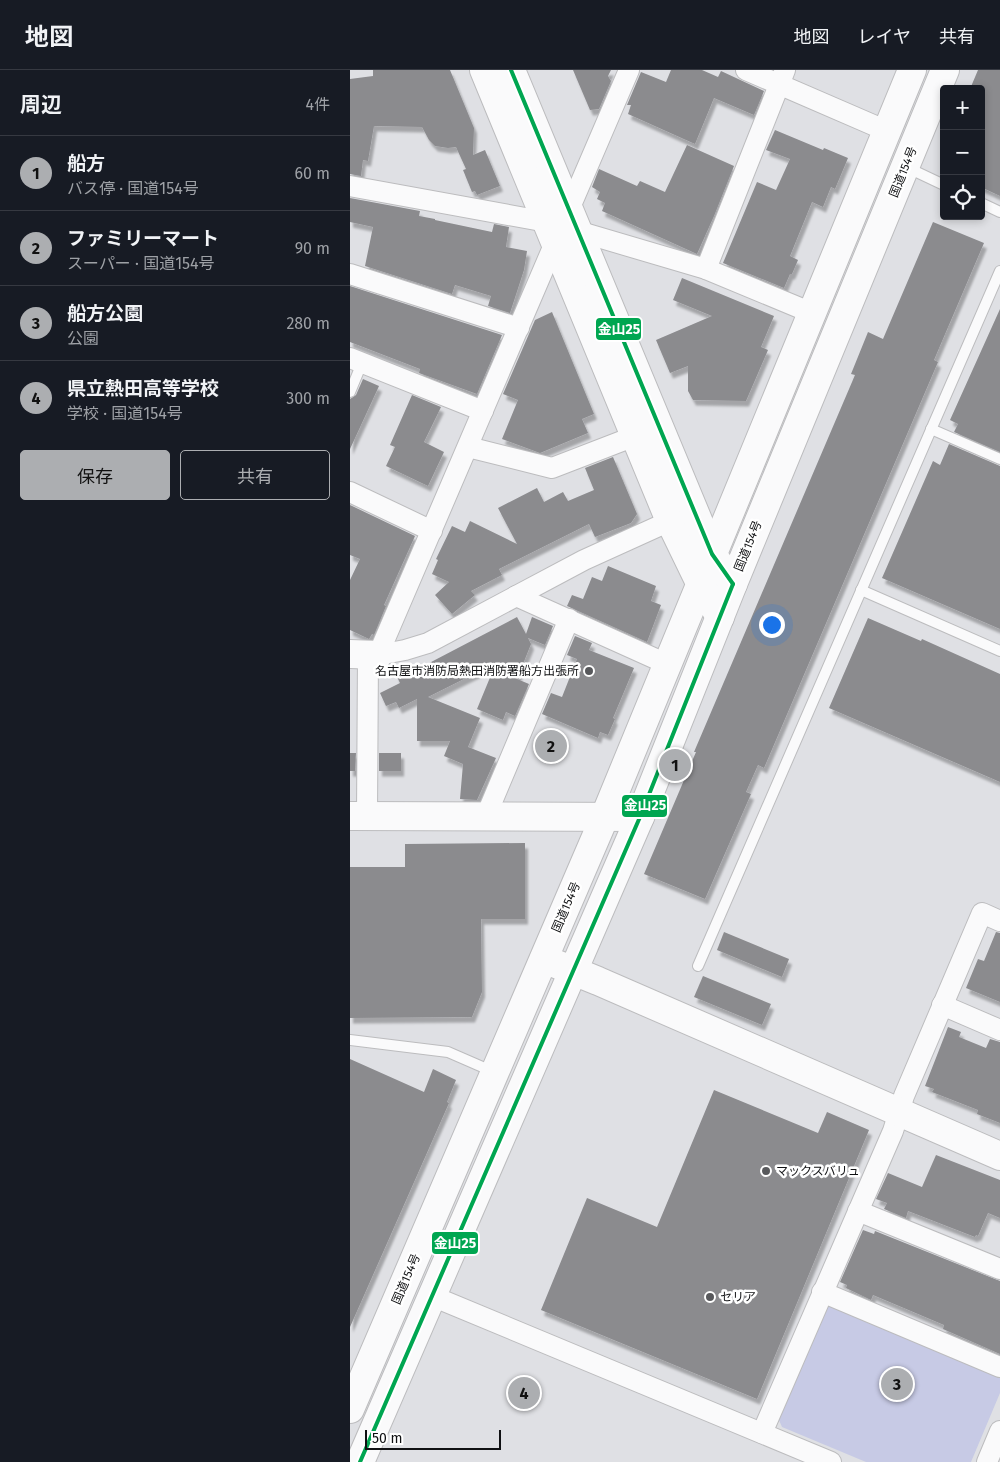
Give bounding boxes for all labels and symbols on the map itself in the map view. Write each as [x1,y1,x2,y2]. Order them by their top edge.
street label: 国道154号 [886,145,920,199]
line badge: 金山25 [595,317,642,341]
text: 金山25 [598,321,641,338]
street label: 国道154号 [731,519,765,573]
your location [759,612,785,638]
place label: 名古屋市消防局熱田消防署船方出張所 [375,664,579,678]
marker: 名古屋市消防局熱田消防署船方出張所 [583,665,595,677]
pin: 2 [535,727,567,765]
pin: 1 [659,746,691,784]
line badge: 金山25 [621,794,668,818]
text: 金山25 [624,797,667,814]
street label: 国道154号 [549,880,583,934]
place label: マックスバリュ [776,1164,860,1178]
marker: マックスバリュ [760,1165,772,1177]
line badge: 金山25 [431,1231,479,1255]
text: 金山25 [434,1235,477,1252]
street label: 国道154号 [389,1252,423,1306]
place label: セリア [720,1290,756,1304]
marker: セリア [704,1291,716,1303]
pin: 3 [881,1365,913,1403]
pin: 4 [508,1374,540,1412]
scale bar [365,1427,501,1450]

